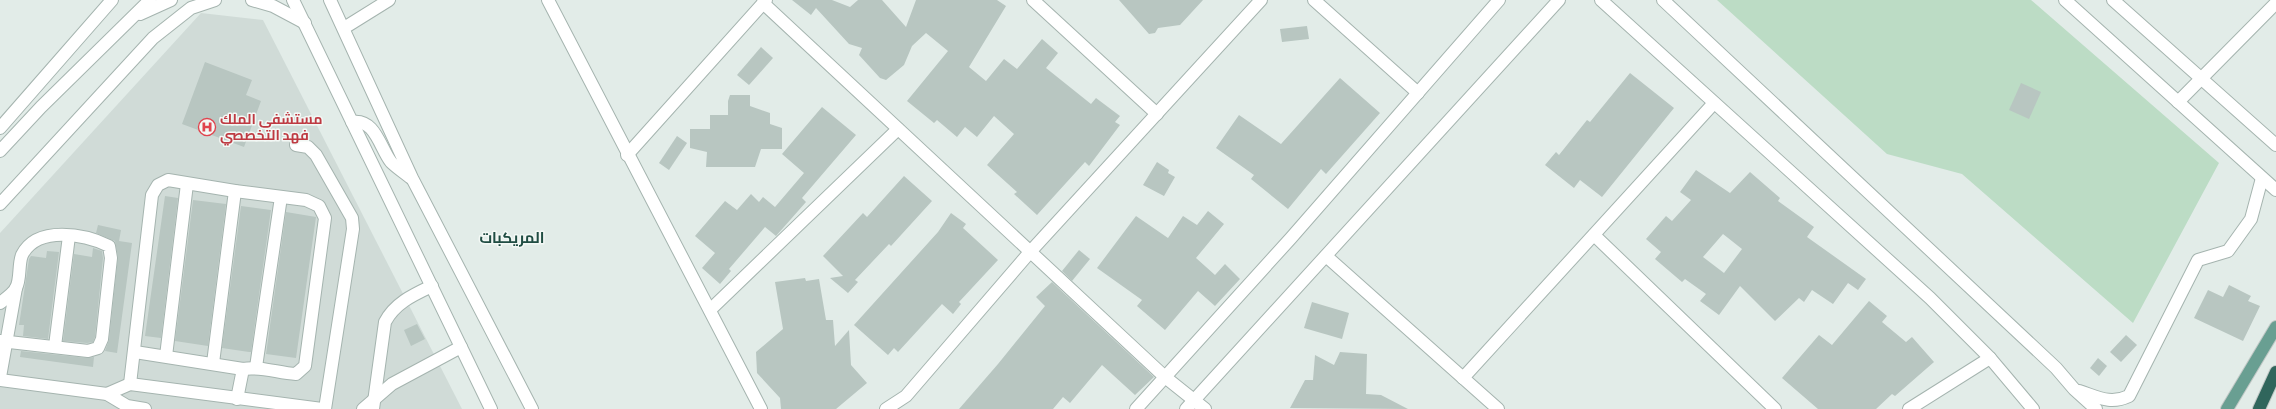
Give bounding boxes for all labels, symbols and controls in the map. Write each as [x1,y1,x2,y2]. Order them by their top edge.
place label: مستشفى الملك فهد التخصصي [220,110,323,146]
hospital icon: مستشفى الملك فهد التخصصي [197,117,217,137]
district label: المريكبات [479,228,545,247]

